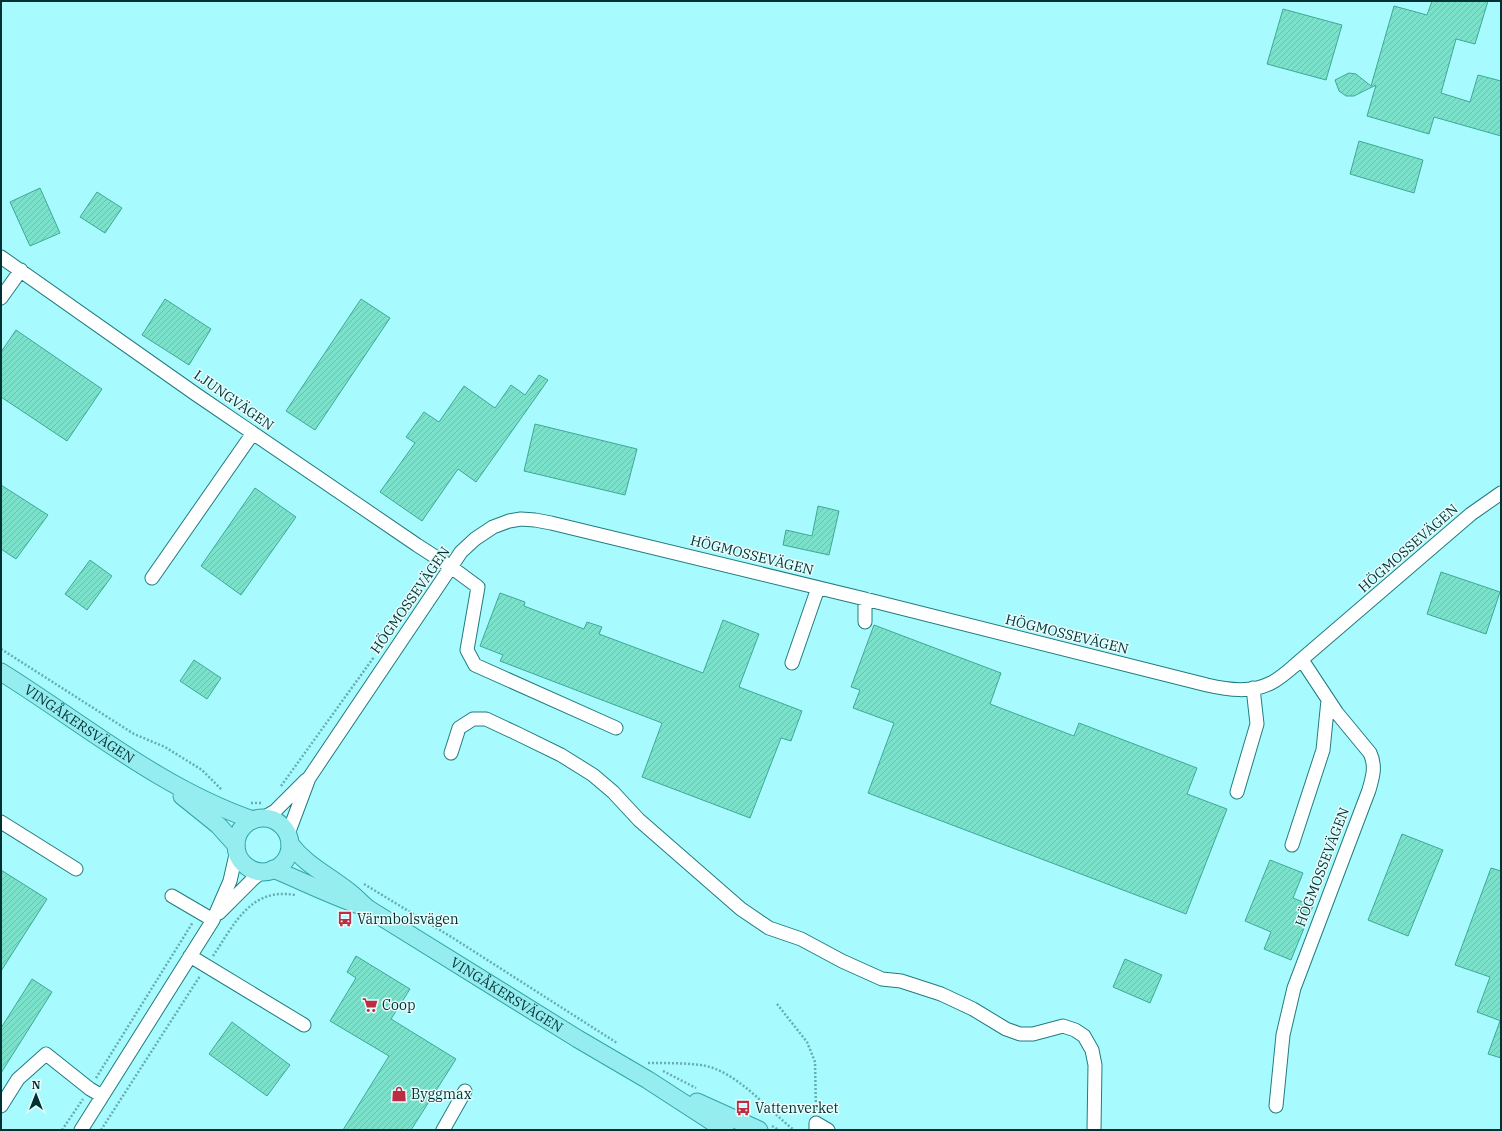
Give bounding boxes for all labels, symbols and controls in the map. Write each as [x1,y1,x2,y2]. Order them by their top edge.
street label: LJUNGVÄGEN [190,366,278,434]
street label: HÖGMOSSEVÄGEN [1354,500,1462,596]
street label: HÖGMOSSEVÄGEN [688,531,816,579]
street label: HÖGMOSSEVÄGEN [366,543,454,657]
street label: HÖGMOSSEVÄGEN [1003,610,1131,658]
street label: VINGÅKERSVÄGEN [21,680,138,767]
street label: HÖGMOSSEVÄGEN [1291,805,1353,929]
bus stop icon: Värmbolsvägen [336,910,354,928]
place label: Värmbolsvägen [357,910,459,928]
street label: VINGÅKERSVÄGEN [447,953,566,1037]
supermarket icon: Coop [361,996,379,1014]
place label: Coop [382,996,415,1014]
north arrow [16,1075,56,1115]
text: N [32,1078,41,1092]
shop icon: Byggmax [390,1085,408,1103]
place label: Byggmax [411,1085,472,1103]
bus stop icon: Vattenverket [734,1099,752,1117]
place label: Vattenverket [755,1099,838,1117]

